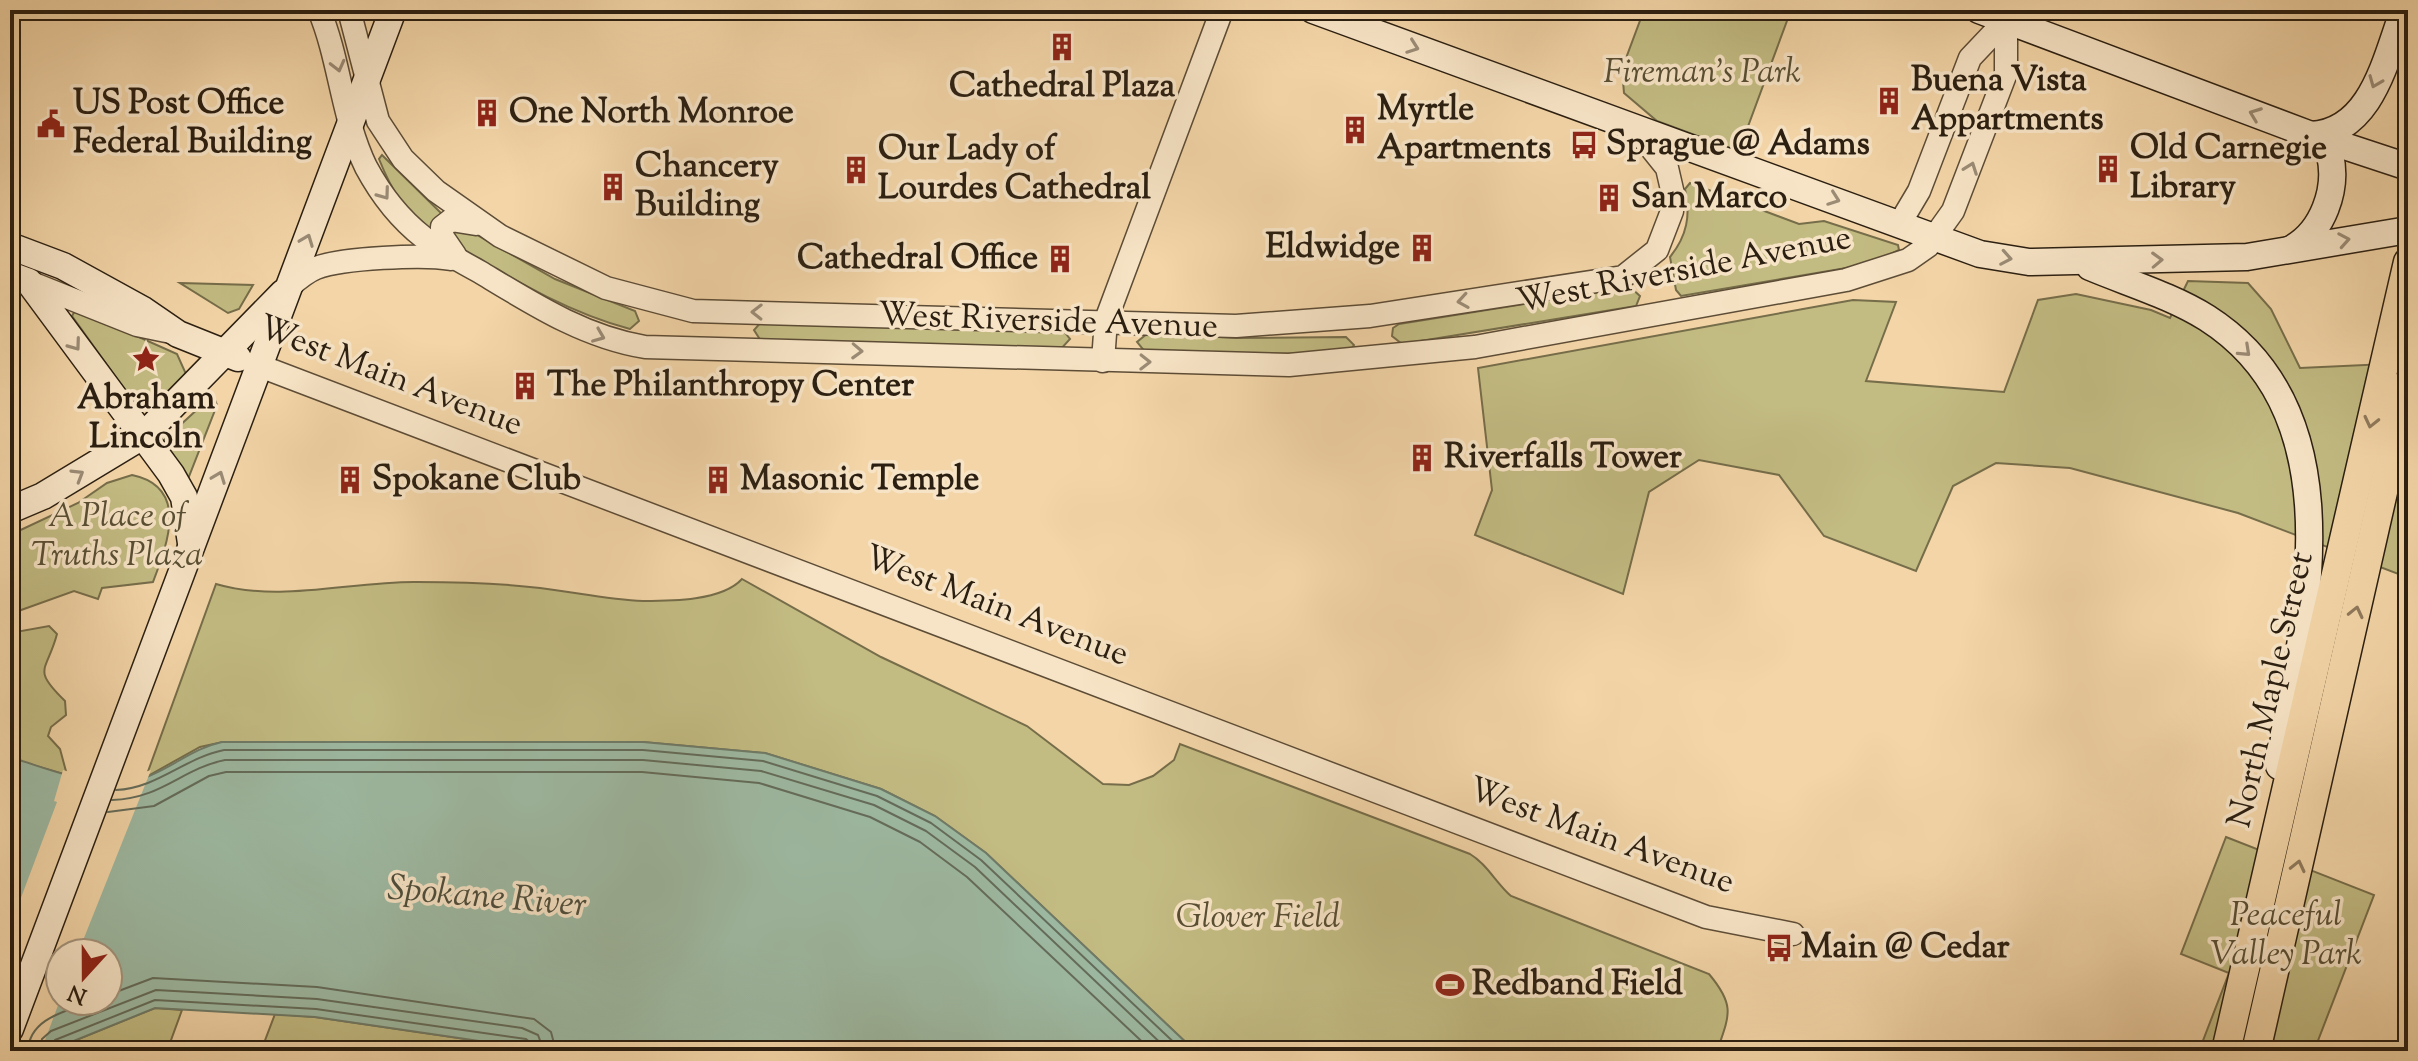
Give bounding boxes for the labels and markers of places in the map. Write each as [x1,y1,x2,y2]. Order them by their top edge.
building icon: Cathedral Plaza [1047,32,1077,62]
place label: Buena Vista Appartments [1911,57,2104,145]
place label: Cathedral Plaza [949,63,1175,112]
place label: US Post Office Federal Building [73,80,312,168]
place label: Myrtle Apartments [1377,86,1551,174]
building icon: Buena Vista Appartments [1874,86,1904,116]
place label: One North Monroe [509,89,794,138]
building icon: One North Monroe [472,98,502,128]
public building icon: US Post Office Federal Building [36,109,66,139]
building icon: Myrtle Apartments [1340,115,1370,145]
place label: Sprague @ Adams [1606,121,1870,170]
place label: Old Carnegie Library [2130,125,2327,213]
place label: Our Lady of Lourdes Cathedral [878,126,1151,214]
bus stop icon: Sprague @ Adams [1569,130,1599,160]
place label: Chancery Building [635,143,779,231]
building icon: Old Carnegie Library [2093,154,2123,184]
building icon: Our Lady of Lourdes Cathedral [841,155,871,185]
building icon: Chancery Building [598,172,628,202]
place label: San Marco [1631,174,1787,223]
building icon: San Marco [1594,183,1624,213]
place label: Eldwidge [1265,224,1400,273]
building icon: Eldwidge [1407,233,1437,263]
place label: Cathedral Office [797,235,1038,284]
building icon: Cathedral Office [1045,244,1075,274]
place icon: Abraham Lincoln [131,344,161,374]
place label: The Philanthropy Center [547,362,914,411]
building icon: The Philanthropy Center [510,371,540,401]
place label: Abraham Lincoln [77,375,215,463]
place label: Riverfalls Tower [1444,434,1682,483]
building icon: Riverfalls Tower [1407,443,1437,473]
place label: Spokane Club [372,456,581,505]
place label: Masonic Temple [740,456,979,505]
building icon: Spokane Club [335,465,365,495]
building icon: Masonic Temple [703,465,733,495]
place label: Main @ Cedar [1801,924,2010,973]
bus stop icon: Main @ Cedar [1764,933,1794,963]
place label: Redband Field [1472,961,1684,1010]
sports icon: Redband Field [1435,970,1465,1000]

